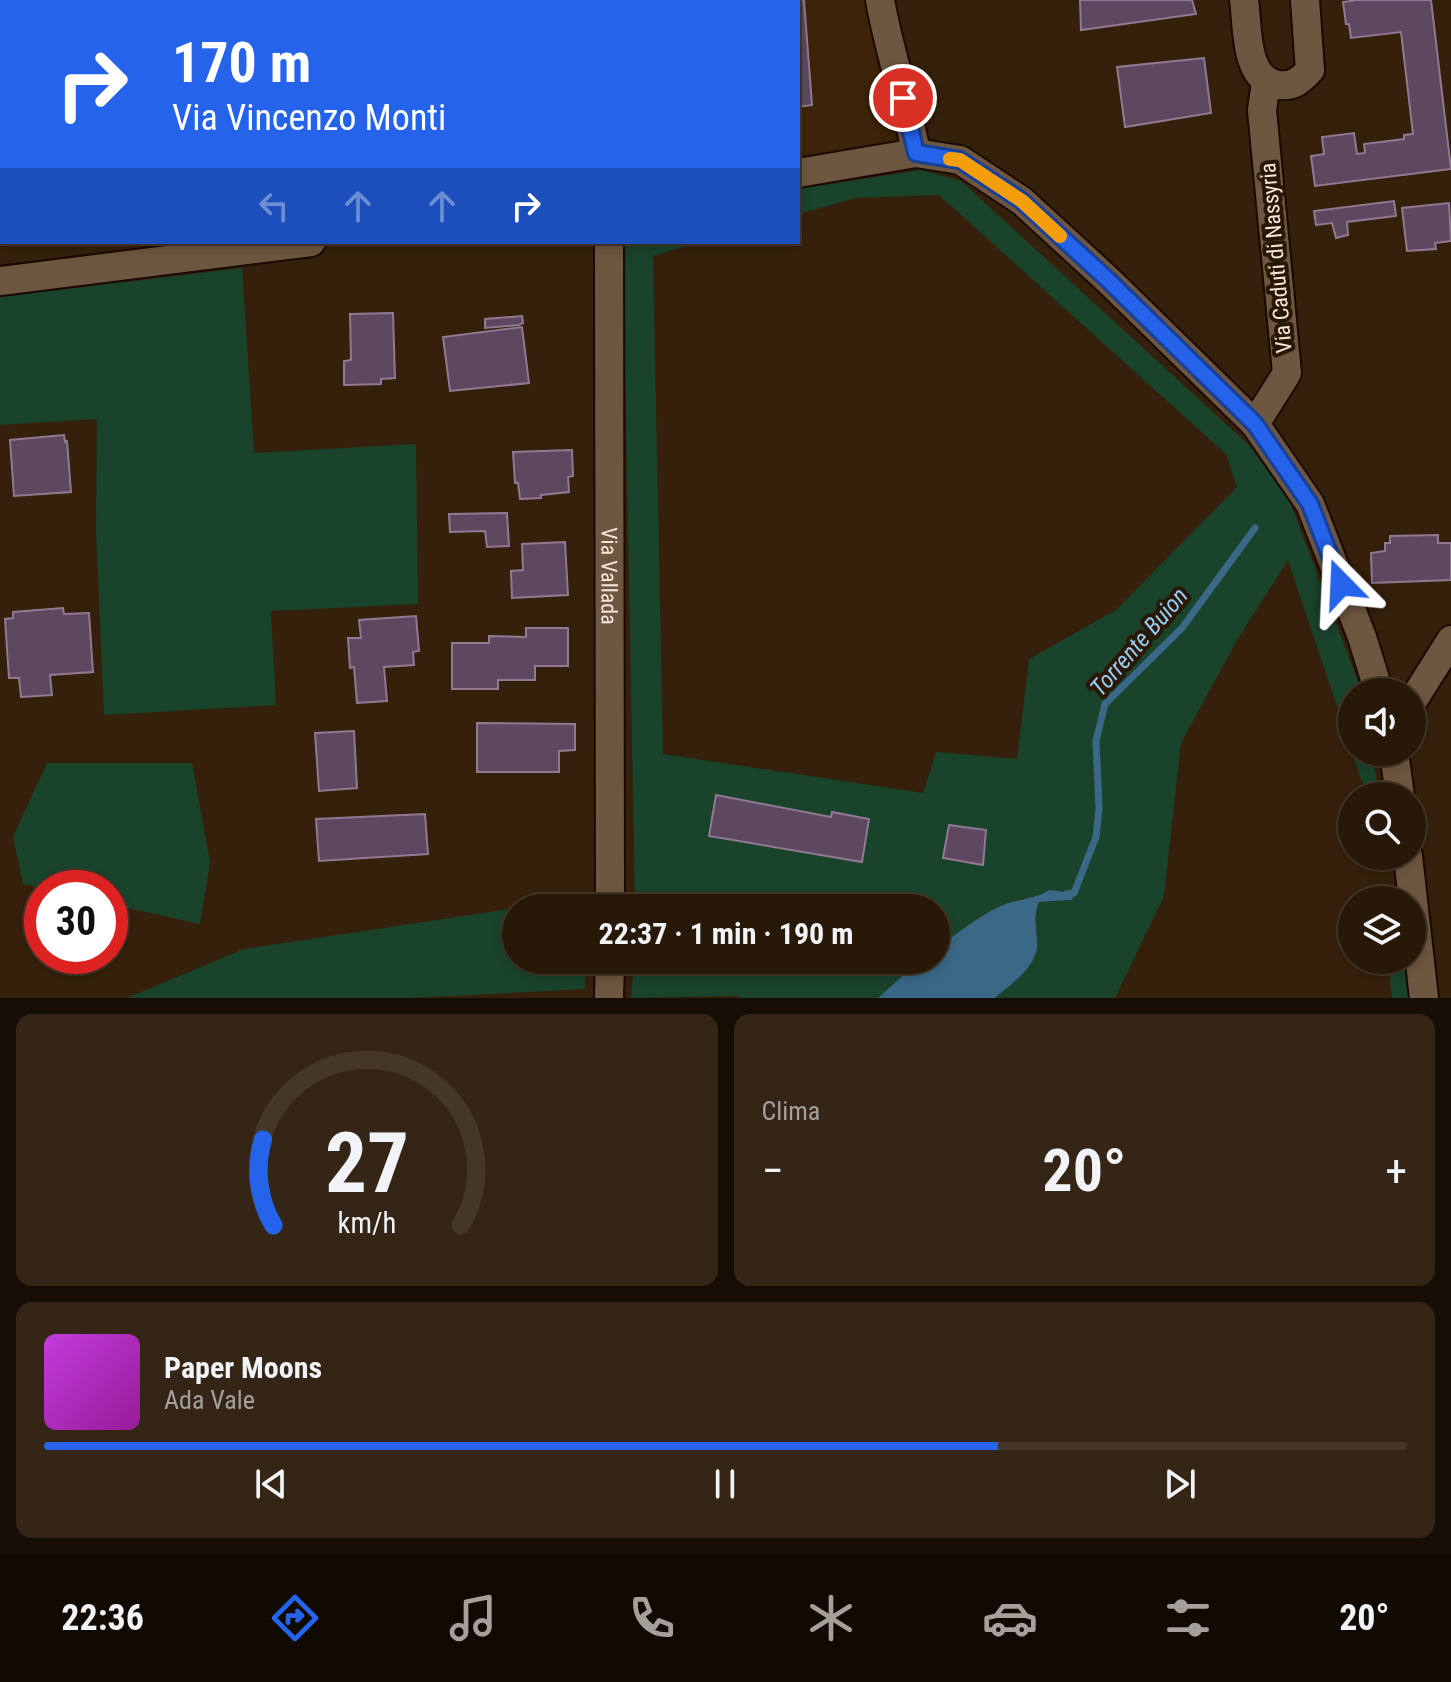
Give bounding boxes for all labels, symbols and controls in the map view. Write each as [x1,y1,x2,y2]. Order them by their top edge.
text: 170 m [172,30,311,96]
icon: right [40,32,144,136]
pin [869,64,937,132]
icon: arrive [881,76,925,120]
text: Via Vincenzo Monti [172,97,446,139]
street label: Via Caduti di Nassyria [1255,162,1297,354]
icon: left [252,184,296,228]
icon: ahead [336,184,380,228]
icon: ahead [420,184,464,228]
icon: right [504,184,548,228]
street label: Via Vallada [597,527,622,625]
position arrow [1299,542,1383,626]
water label: Torrente Buion [1084,582,1194,702]
map controls [1338,678,1426,974]
button: sound [1338,678,1426,766]
button: search [1338,782,1426,870]
speed limit sign: 30 [24,870,128,974]
button: layers [1338,886,1426,974]
text: 22:37 · 1 min · 190 m [599,916,853,951]
text: Clima [762,1096,820,1126]
text: 27 [325,1115,409,1212]
text: 20° [1042,1135,1126,1206]
text: − [762,1145,784,1197]
text: + [1385,1145,1407,1197]
text: km/h [337,1206,396,1240]
text: Paper Moons [164,1350,322,1385]
text: Ada Vale [164,1385,255,1415]
icon: previous [249,1462,293,1506]
icon: pause [703,1462,747,1506]
icon: next [1158,1462,1202,1506]
icon: directions [267,1590,323,1646]
icon: music [445,1590,501,1646]
icon: phone [624,1590,680,1646]
icon: climate [803,1590,859,1646]
icon: car [982,1590,1038,1646]
icon: filters [1160,1590,1216,1646]
text: 22:36 [61,1597,144,1639]
text: 20° [1339,1597,1390,1639]

